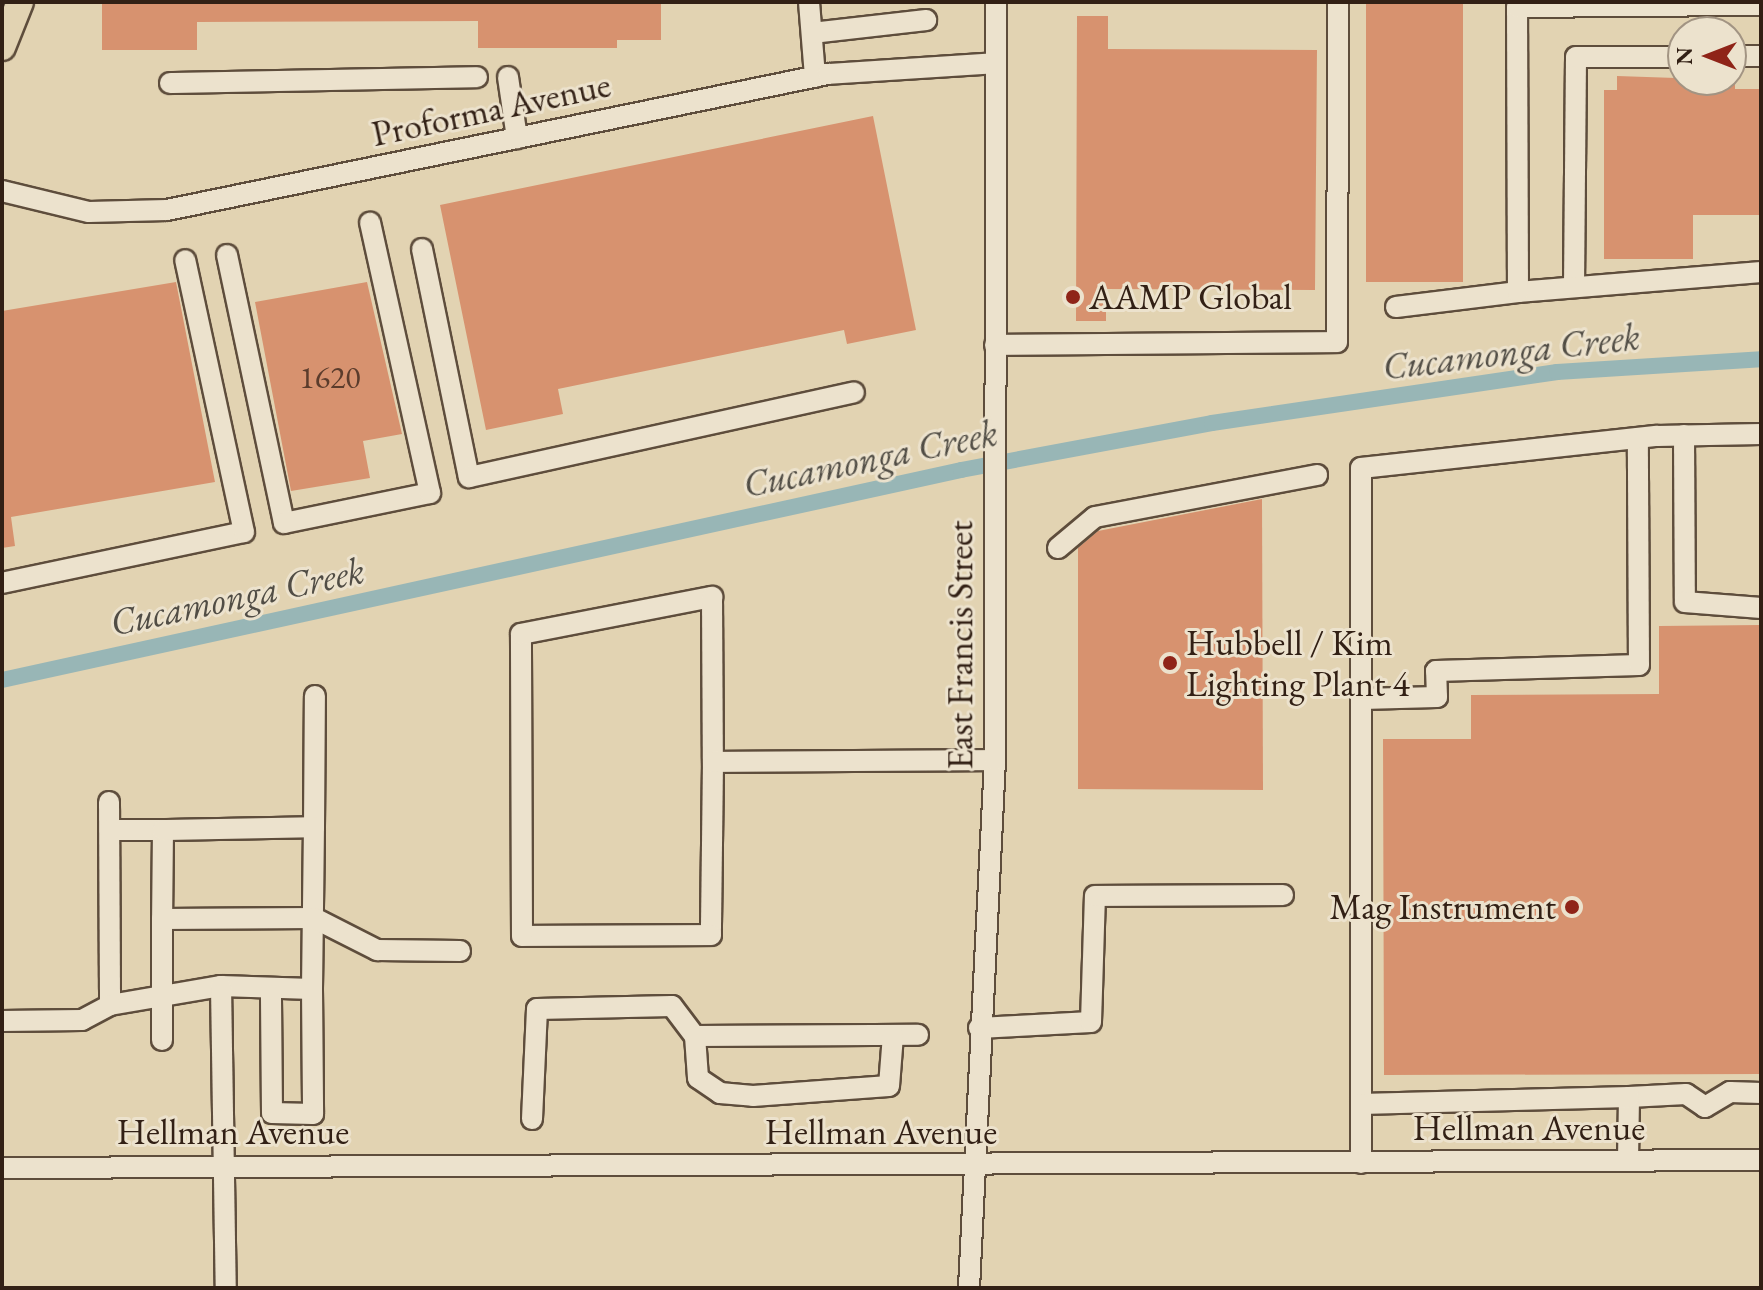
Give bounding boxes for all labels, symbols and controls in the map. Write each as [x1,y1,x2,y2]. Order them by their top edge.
north arrow [1667,16,1747,96]
text: N [1670,47,1699,65]
street label: Proforma Avenue [368,63,614,155]
place label: AAMP Global [1089,275,1292,319]
marker: AAMP Global [1064,288,1082,306]
water label: Cucamonga Creek [1380,313,1642,389]
house number: 1620 [299,358,361,396]
water label: Cucamonga Creek [739,409,1001,507]
street label: East Francis Street [938,520,982,770]
water label: Cucamonga Creek [106,547,368,645]
place label: Hubbell / Kim Lighting Plant 4 [1186,620,1410,705]
marker: Hubbell / Kim Lighting Plant 4 [1161,654,1179,672]
place label: Mag Instrument [1330,885,1556,929]
marker: Mag Instrument [1563,898,1581,916]
street label: Hellman Avenue [1413,1106,1645,1150]
street label: Hellman Avenue [117,1110,349,1154]
street label: Hellman Avenue [765,1110,997,1154]

